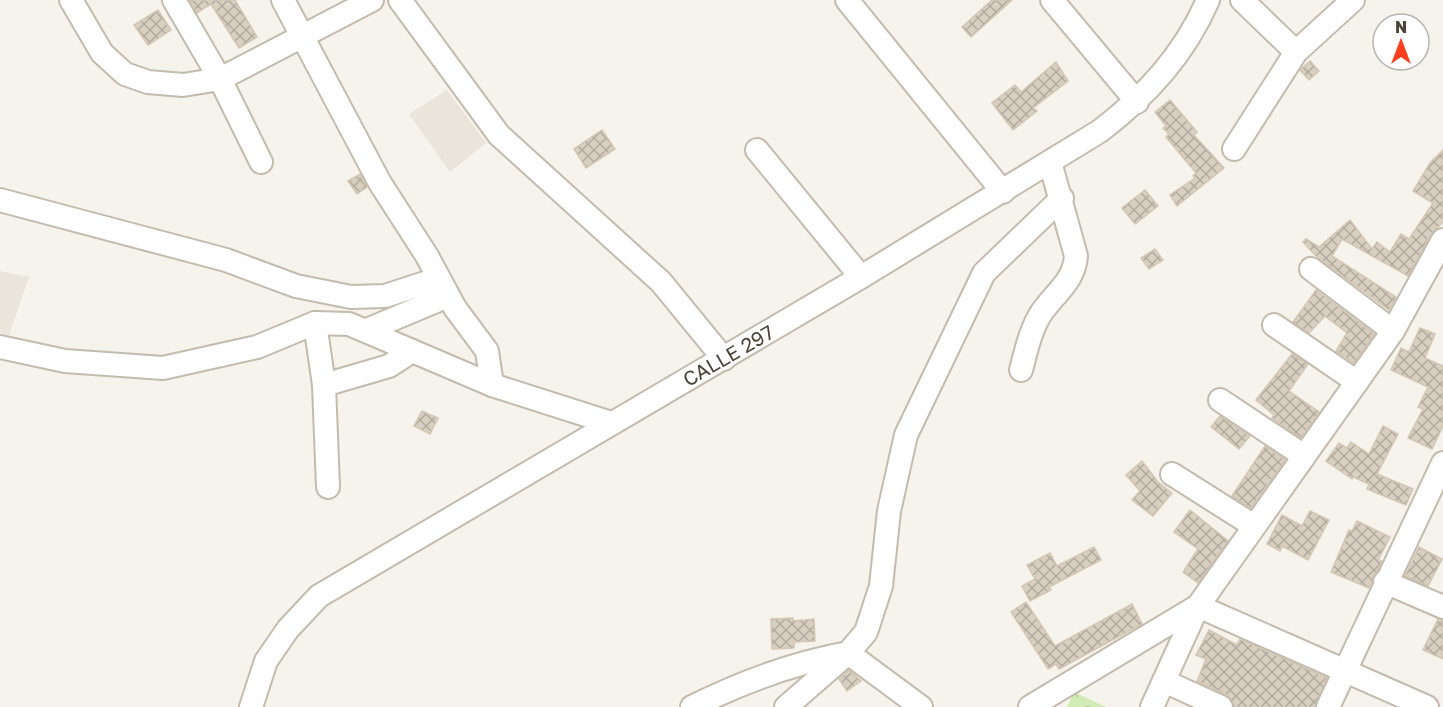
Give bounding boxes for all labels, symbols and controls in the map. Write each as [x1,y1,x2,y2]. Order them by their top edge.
north arrow [1371,12,1431,72]
text: N [1395,17,1407,37]
street label: CALLE 297 [678,319,778,391]

